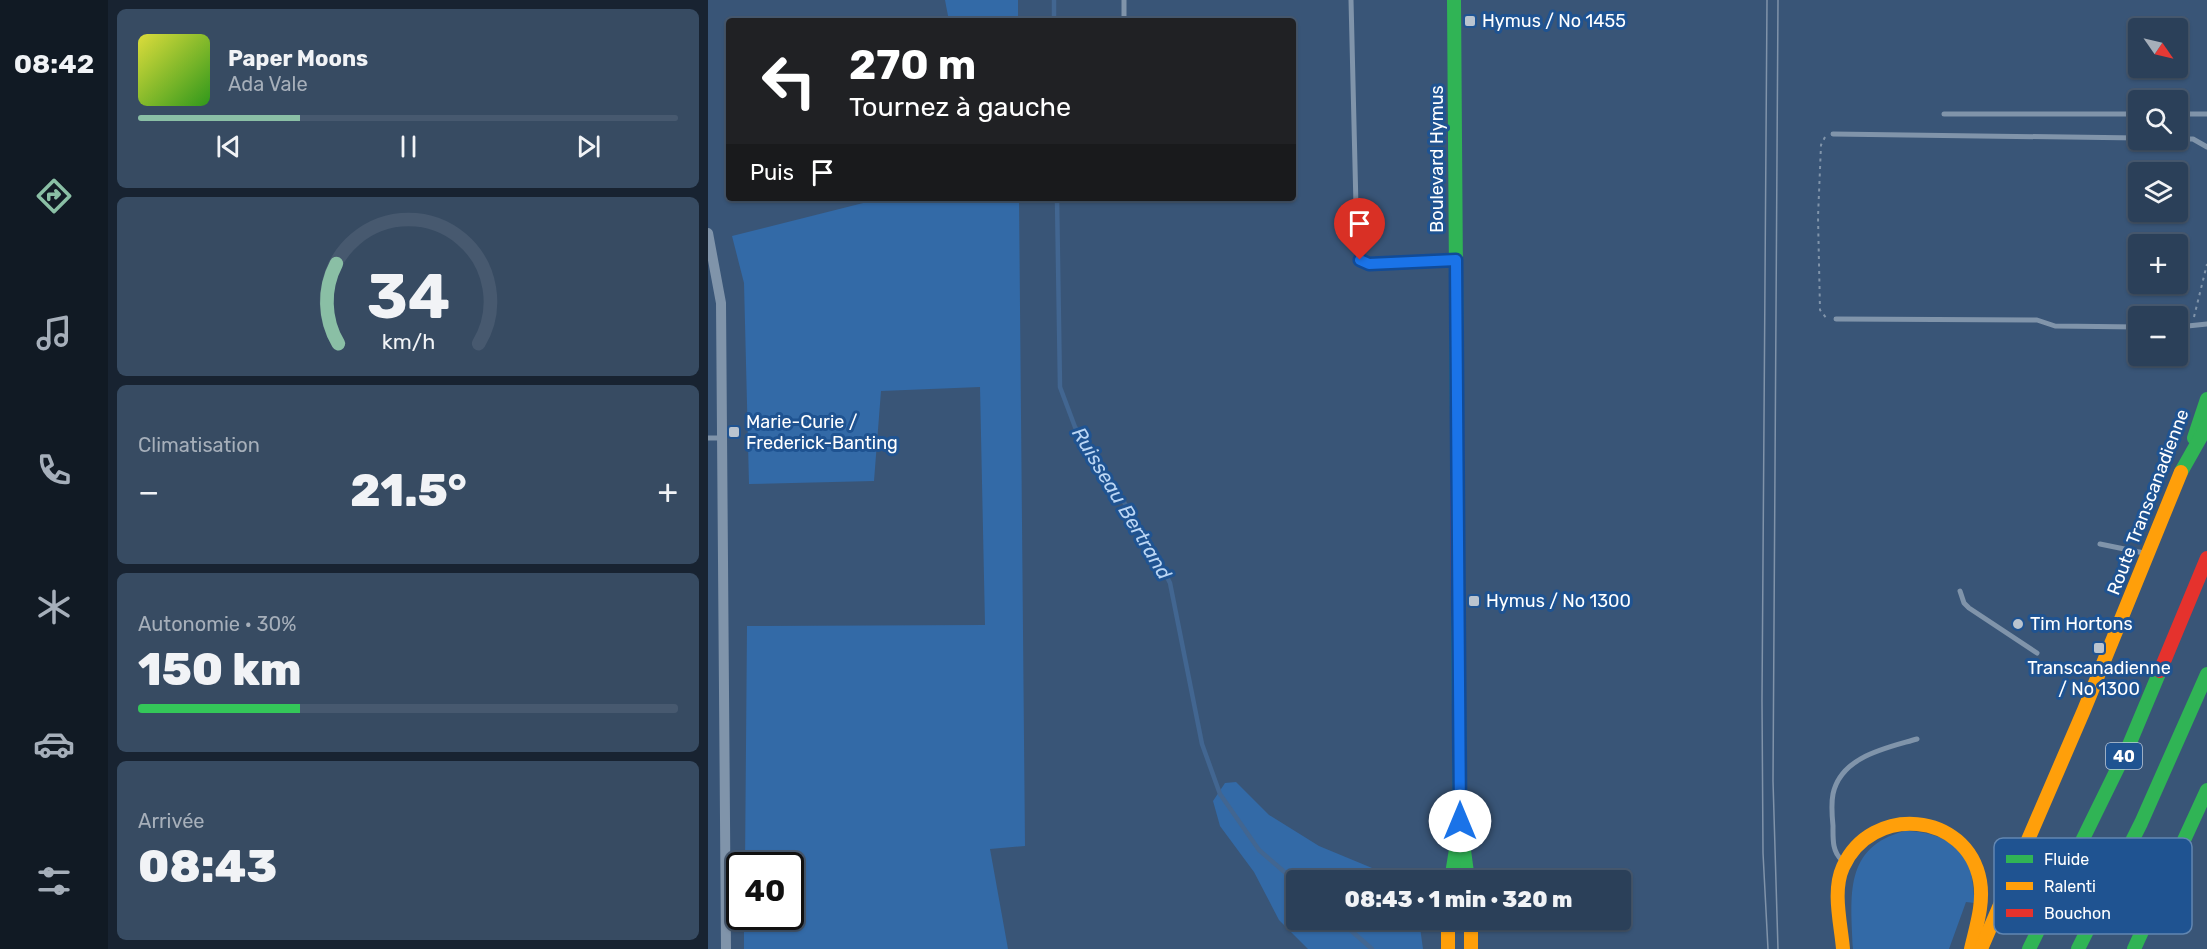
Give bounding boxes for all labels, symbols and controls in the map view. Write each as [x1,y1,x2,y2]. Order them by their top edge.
place label: Hymus / No 1455 [1482,10,1626,32]
marker: Hymus / No 1455 [1463,14,1477,28]
north arrow [2128,18,2188,78]
map controls [2128,18,2188,366]
text: 270 m [849,40,976,90]
icon: left [750,42,828,120]
text: Paper Moons [228,45,368,72]
text: 08:42 [14,48,94,80]
text: Ada Vale [228,72,308,96]
street label: Boulevard Hymus [1426,85,1448,233]
button: search [2128,90,2188,150]
text: Tournez à gauche [849,91,1071,123]
icon: previous [212,130,245,163]
icon: pause [392,130,425,163]
icon: next [572,130,605,163]
icon: arrive [806,156,839,189]
text: Puis [750,159,794,186]
button: layers [2128,162,2188,222]
icon: directions [33,175,75,217]
pin [1334,198,1385,260]
icon: arrive [1343,207,1376,240]
button: + [2128,234,2188,294]
text: 34 [366,260,450,334]
button: − [2128,306,2188,366]
icon: music [33,312,75,354]
text: km/h [381,329,435,354]
street label: Route Transcanadienne [2102,406,2194,598]
place label: Marie-Curie / Frederick-Banting [746,411,898,454]
water label: Ruisseau Bertrand [1067,422,1178,585]
marker: Marie-Curie / Frederick-Banting [727,425,741,439]
text: Climatisation [138,433,260,457]
icon: phone [33,449,75,491]
text: 21.5° [350,464,467,517]
text: − [138,472,159,511]
text: + [657,472,678,511]
icon: climate [33,586,75,628]
place label: Hymus / No 1300 [1486,590,1631,612]
marker: Hymus / No 1300 [1467,594,1481,608]
text: Autonomie · 30% [138,612,296,636]
place label: Tim Hortons [2030,613,2133,635]
marker: Tim Hortons [2011,617,2025,631]
marker: Transcanadienne / No 1300 [2092,641,2106,655]
text: 150 km [138,643,302,696]
place label: Transcanadienne / No 1300 [2027,657,2171,700]
icon: car [33,723,75,765]
road number: 40 [2106,743,2142,769]
position arrow [1428,789,1492,853]
text: Arrivée [138,809,205,833]
legend [1994,838,2192,934]
text: 08:43 [138,840,277,893]
text: Fluide [2044,850,2089,869]
speed limit sign: 40 [726,852,804,930]
icon: filters [33,860,75,902]
text: Ralenti [2044,877,2096,896]
text: 08:43 · 1 min · 320 m [1345,886,1572,913]
text: Bouchon [2044,904,2111,923]

